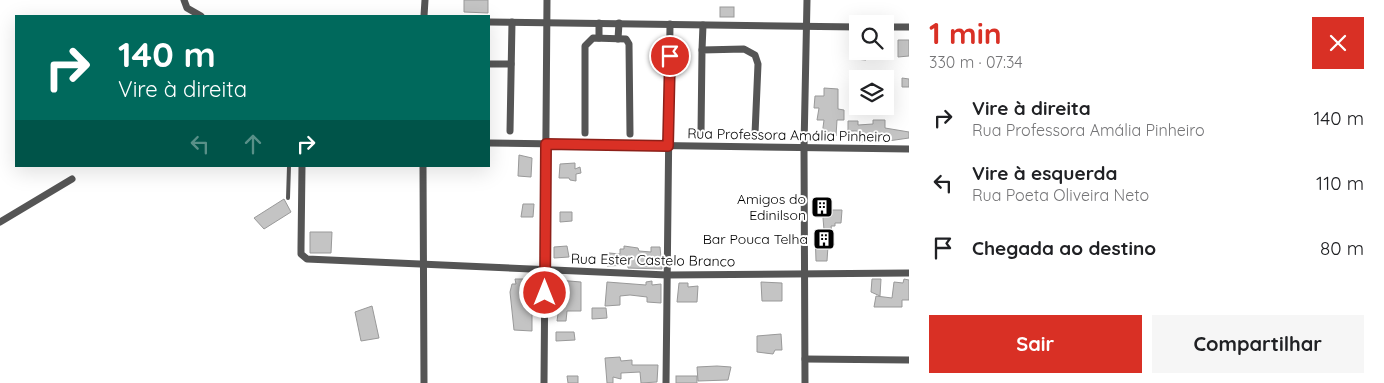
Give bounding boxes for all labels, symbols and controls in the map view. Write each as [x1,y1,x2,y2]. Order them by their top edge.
text: 1 min [929,14,1002,52]
map controls [849,15,894,115]
button: search [849,15,894,60]
button: close [1312,17,1364,69]
text: 140 m [118,32,216,76]
icon: right [35,35,100,100]
pin [649,35,691,77]
icon: arrive [656,42,684,70]
text: 330 m · 07:34 [929,52,1023,72]
button: layers [849,70,894,115]
text: Vire à direita [118,75,247,103]
text: Vire à direita [972,96,1091,120]
icon: right [929,104,957,132]
text: 140 m [1313,106,1364,130]
text: Rua Professora Amália Pinheiro [972,120,1205,140]
street label: Rua Professora Amália Pinheiro [687,124,891,146]
icon: left [186,130,214,158]
icon: ahead [239,130,267,158]
icon: right [292,130,320,158]
text: Vire à esquerda [972,161,1117,185]
icon: left [929,169,957,197]
text: 110 m [1316,171,1364,195]
text: Rua Poeta Oliveira Neto [972,185,1149,205]
place label: Amigos do Edinilson [737,190,806,224]
building icon: Amigos do Edinilson [810,195,834,219]
building icon: Bar Pouca Telha [812,227,836,251]
place label: Bar Pouca Telha [703,230,808,248]
icon: arrive [929,234,957,262]
text: Chegada ao destino [972,236,1156,260]
text: 80 m [1320,236,1364,260]
street label: Rua Ester Castelo Branco [571,250,735,270]
position arrow [518,266,570,318]
button: Sair [929,315,1142,373]
button: Compartilhar [1152,315,1364,373]

